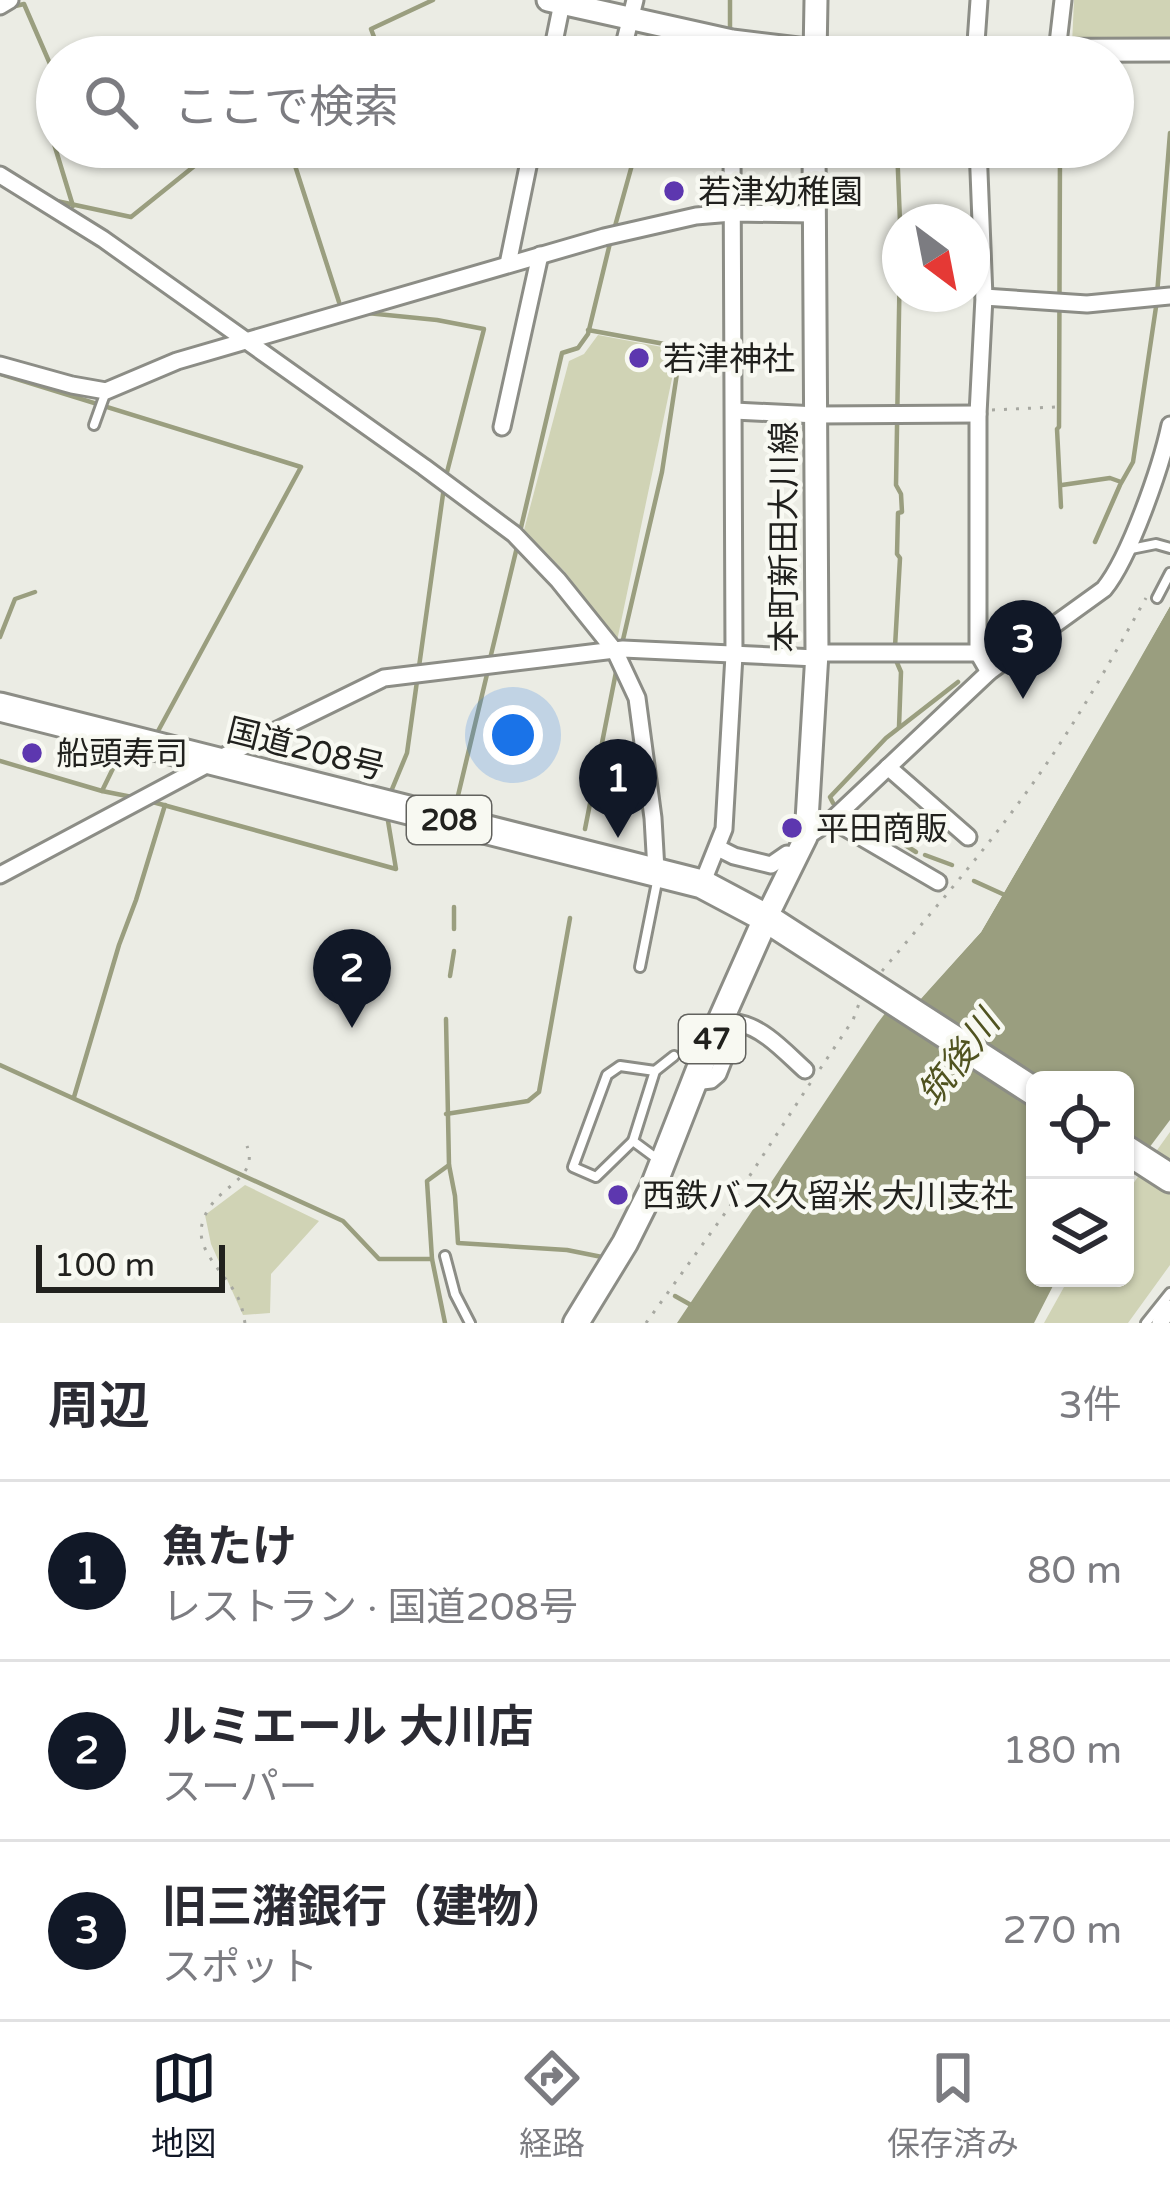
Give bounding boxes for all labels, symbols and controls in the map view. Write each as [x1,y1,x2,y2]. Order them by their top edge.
search box [36,36,1134,168]
icon: search [78,69,144,135]
text: ここで検索 [174,81,399,135]
place label: 若津幼稚園 [698,173,863,212]
marker: 若津幼稚園 [661,178,687,204]
north arrow [882,204,990,312]
place label: 若津神社 [663,340,795,379]
marker: 若津神社 [626,345,652,371]
street label: 本町新田大川線 [765,422,804,653]
pin: 3 [984,600,1062,699]
your location [483,705,543,765]
street label: 国道208号 [223,711,389,788]
place label: 船頭寿司 [56,735,188,774]
pin: 1 [579,739,657,838]
marker: 船頭寿司 [19,740,45,766]
road number: 208 [407,796,491,844]
place label: 平田商販 [816,810,948,849]
marker: 平田商販 [779,815,805,841]
pin: 2 [313,929,391,1028]
water label: 筑後川 [910,1000,1011,1115]
road number: 47 [679,1015,745,1063]
map controls [1026,1071,1134,1287]
button: locate [1026,1071,1134,1179]
place label: 西鉄バス久留米 大川支社 [642,1177,1014,1216]
button: layers [1026,1179,1134,1287]
marker: 西鉄バス久留米 大川支社 [605,1182,631,1208]
scale bar [36,1239,225,1292]
text: 100 m [54,1246,155,1285]
text: 周辺 [48,1376,150,1438]
text: 3件 [1059,1382,1122,1429]
text: 魚たけ [162,1521,297,1575]
text: 1 [75,1547,99,1594]
text: 80 m [1027,1547,1122,1594]
text: レストラン · 国道208号 [162,1584,578,1631]
text: ルミエール 大川店 [162,1701,534,1755]
text: 2 [75,1727,99,1774]
text: 180 m [1003,1727,1122,1774]
text: スーパー [162,1764,318,1811]
text: 旧三潴銀行（建物） [162,1881,567,1935]
text: 3 [75,1907,99,1954]
text: 270 m [1003,1907,1122,1954]
text: スポット [162,1944,318,1991]
tab: 地図 [151,2045,217,2165]
tab: 経路 [519,2045,585,2165]
tab: 保存済み [887,2045,1019,2165]

